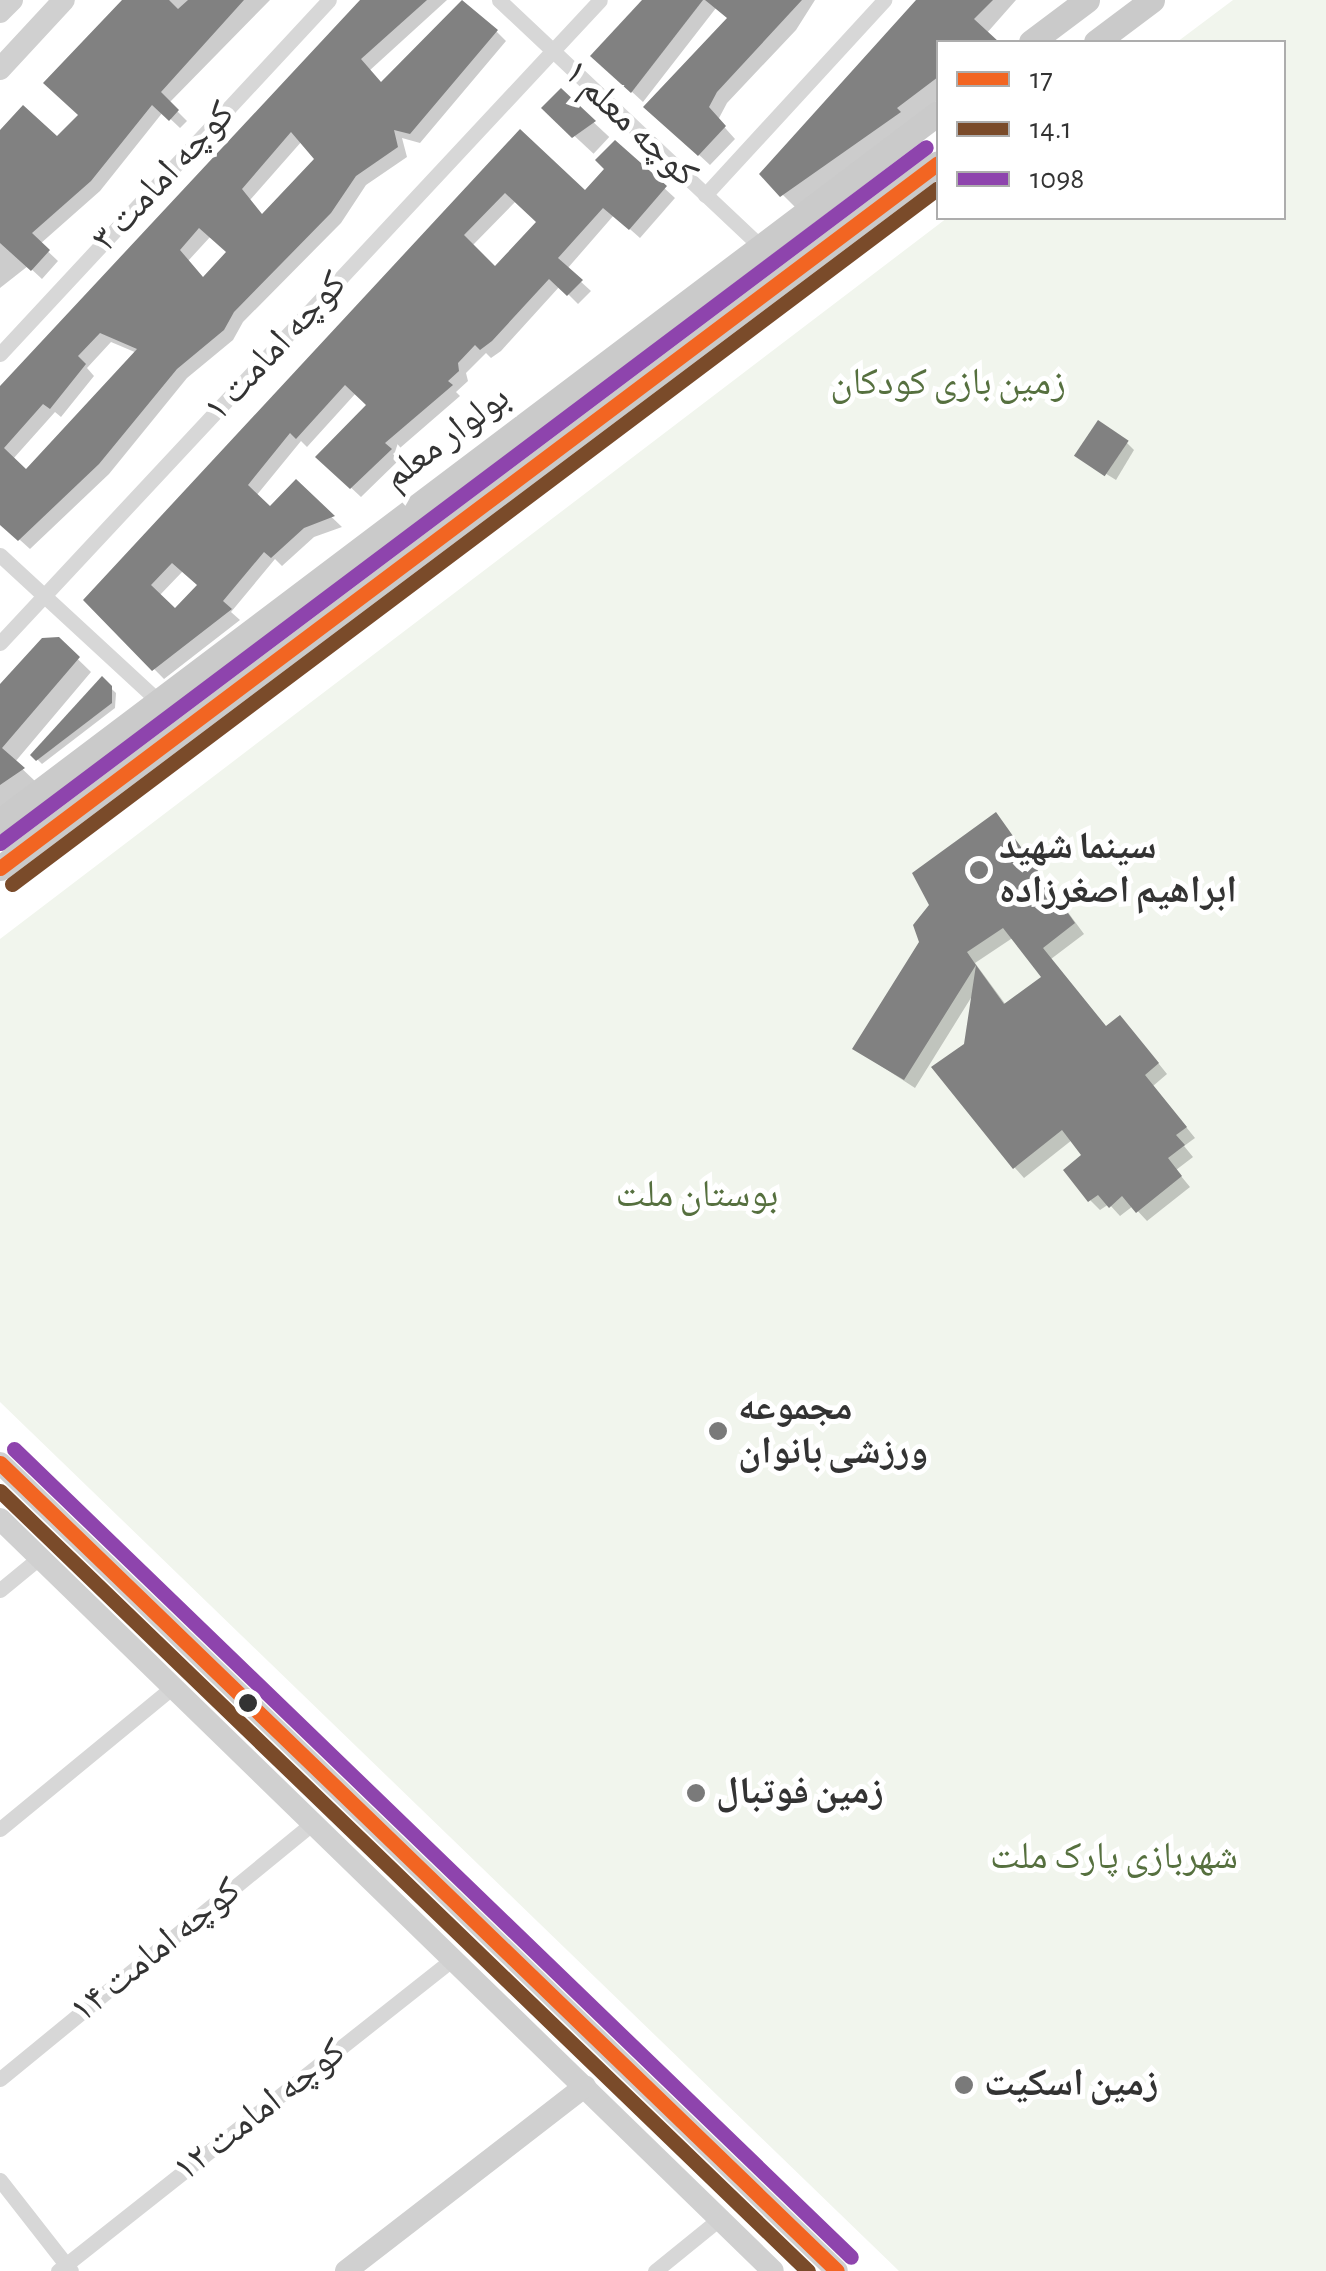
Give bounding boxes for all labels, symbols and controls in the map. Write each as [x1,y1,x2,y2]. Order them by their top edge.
legend [936,40,1286,220]
street label: کوچه معلم ۱ [553,50,707,198]
text: 17 [1030,64,1053,94]
street label: کوچه امامت ۳ [83,92,245,262]
text: 14.1 [1030,114,1072,144]
text: 1098 [1030,164,1084,194]
street label: کوچه امامت ۱ [195,262,357,432]
park label: زمین بازی کودکان [830,361,1066,407]
street label: بولوار معلم [375,376,519,500]
place label: سینما شهید ابراهیم اصغرزاده [999,825,1237,914]
marker: سینما شهید ابراهیم اصغرزاده [968,859,990,881]
park label: بوستان ملت [616,1173,778,1219]
place label: مجموعه ورزشی بانوان [738,1386,928,1476]
marker: مجموعه ورزشی بانوان [707,1420,729,1442]
unlabelled marker [238,1693,258,1713]
place label: زمین فوتبال [716,1770,884,1816]
marker: زمین فوتبال [685,1782,707,1804]
park label: شهربازی پارک ملت [990,1835,1238,1881]
street label: کوچه امامت ۱۴ [62,1868,250,2034]
street label: کوچه امامت ۱۲ [165,2030,355,2192]
place label: زمین اسکیت [984,2062,1158,2108]
marker: زمین اسکیت [953,2074,975,2096]

